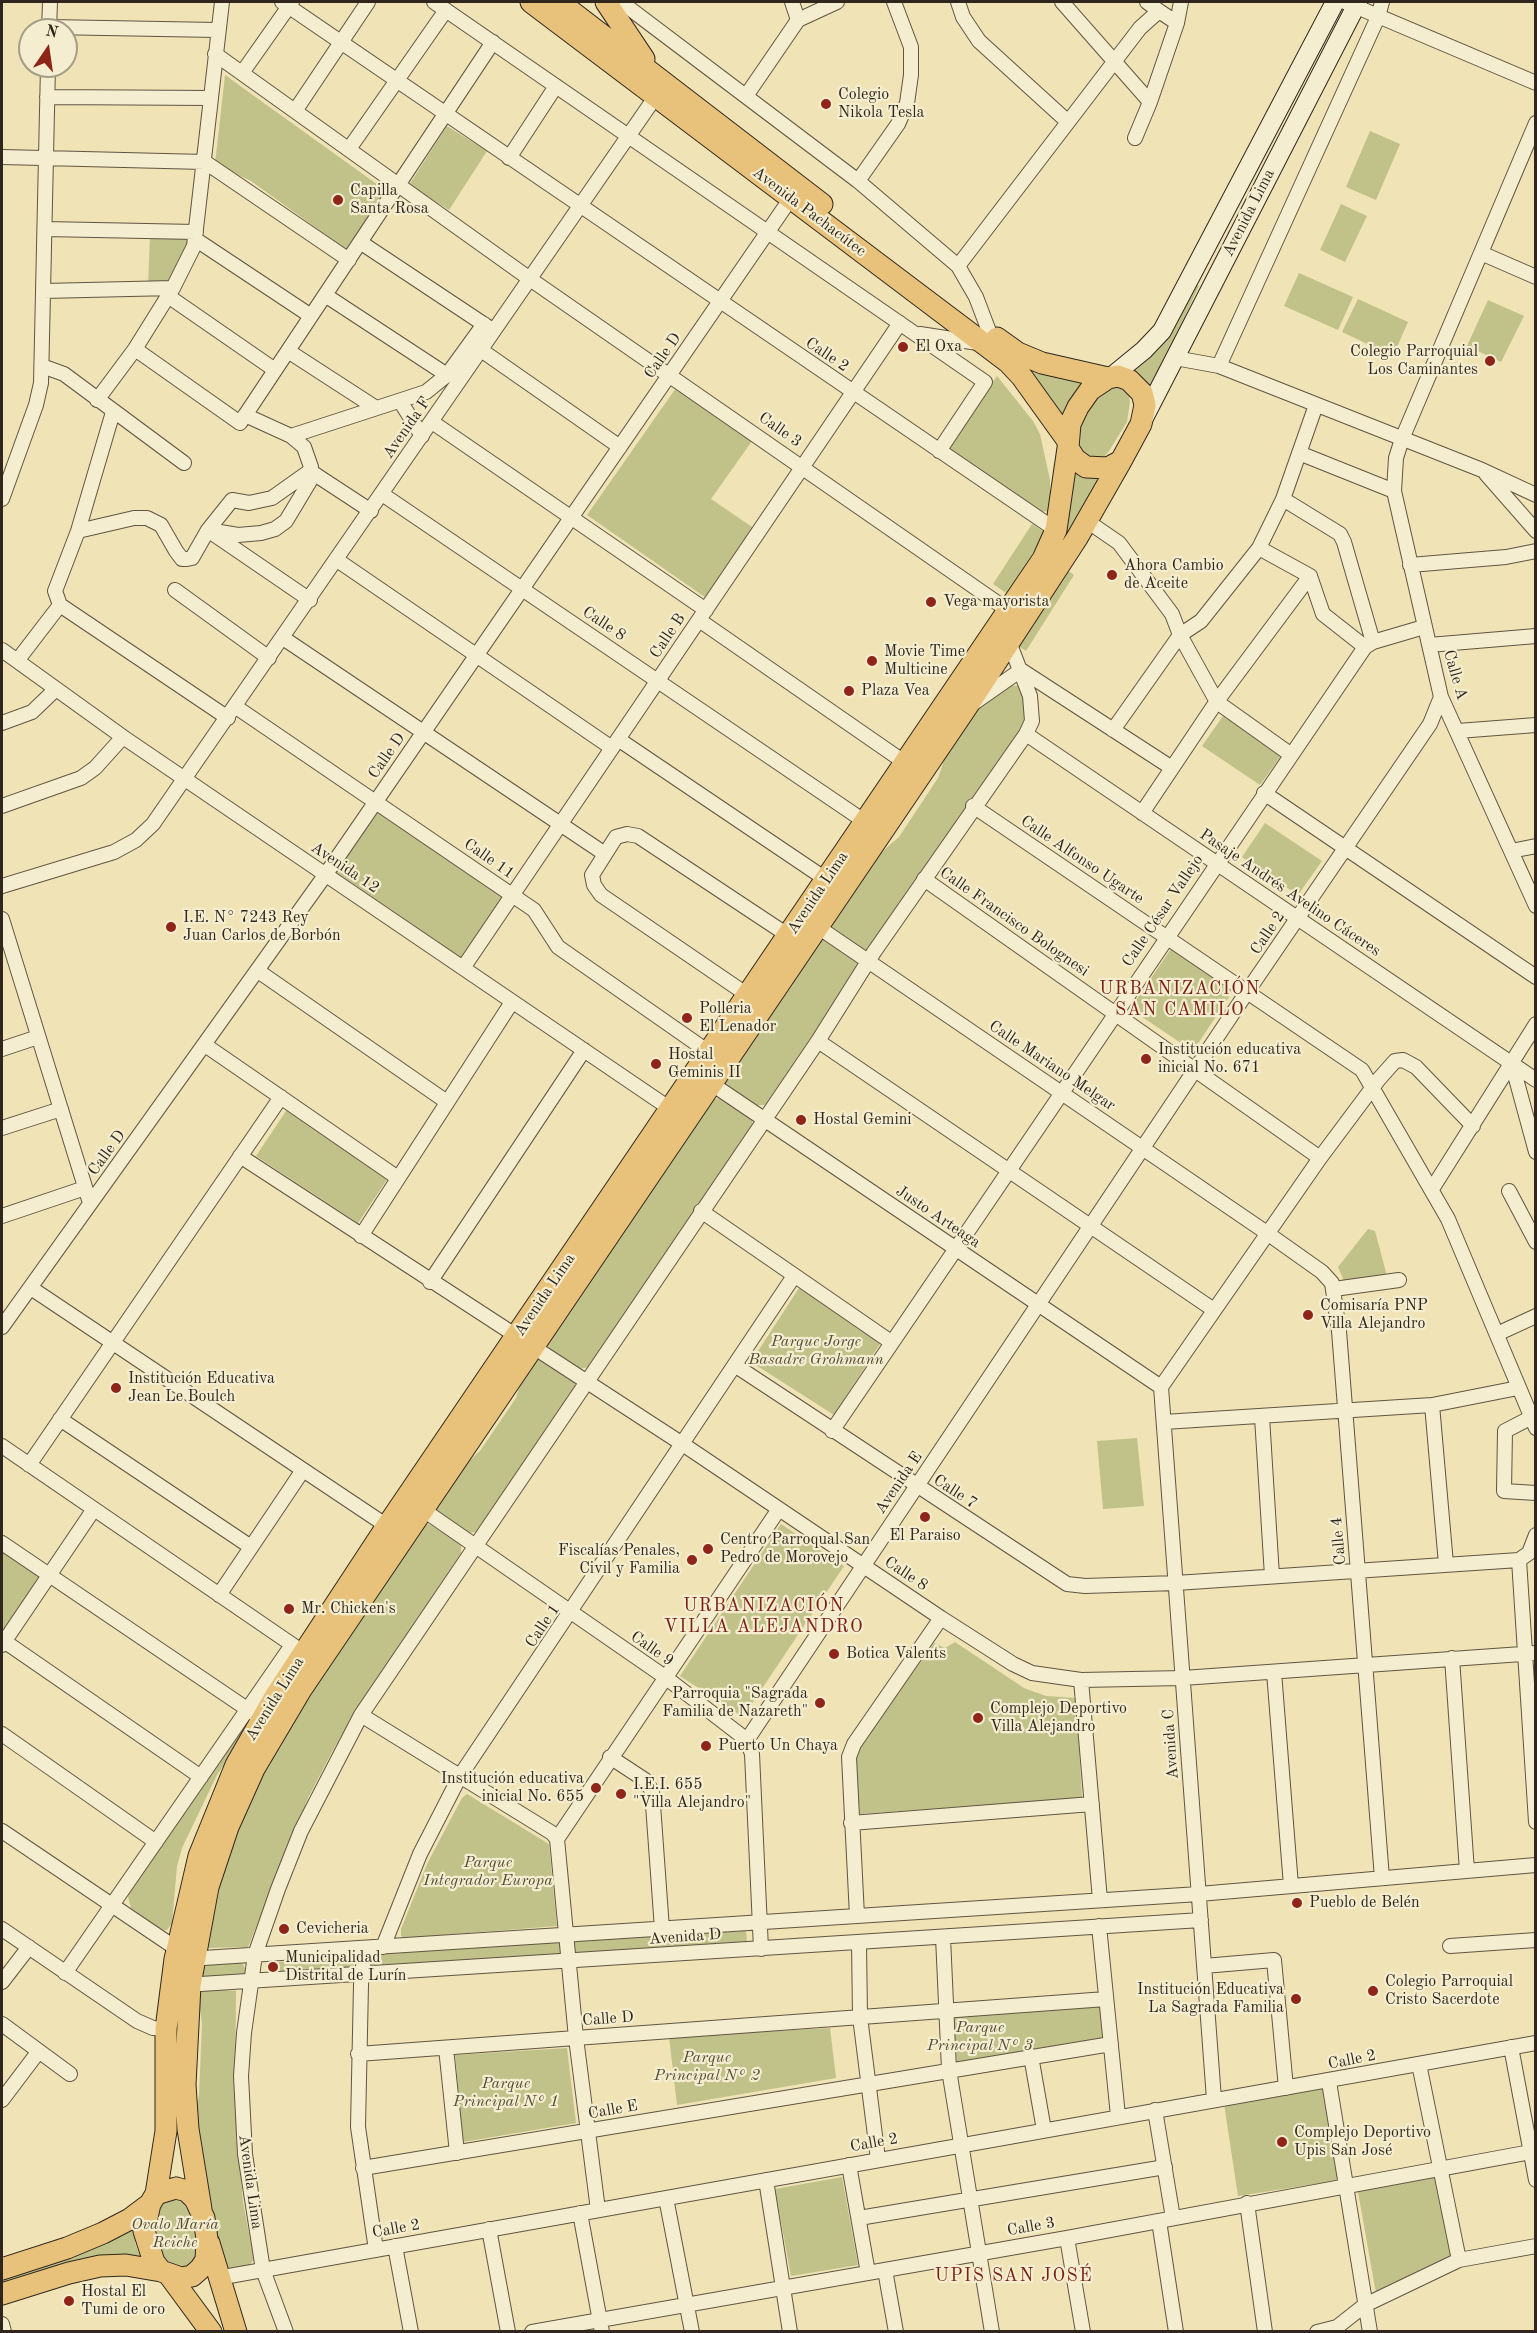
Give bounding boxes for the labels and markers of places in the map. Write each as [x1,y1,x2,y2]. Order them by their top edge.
place label: Colegio Nikola Tesla [838,85,924,123]
marker: Colegio Nikola Tesla [819,97,833,111]
place label: Capilla Santa Rosa [350,181,429,219]
marker: Capilla Santa Rosa [331,193,345,207]
place label: El Oxa [915,337,962,357]
marker: El Oxa [896,340,910,354]
place label: Colegio Parroquial Los Caminantes [1350,342,1478,380]
marker: Colegio Parroquial Los Caminantes [1483,354,1497,368]
place label: Ahora Cambio de Aceite [1124,556,1224,594]
marker: Ahora Cambio de Aceite [1105,568,1119,582]
place label: Vega mayorista [943,592,1050,612]
marker: Vega mayorista [924,595,938,609]
place label: Movie Time Multicine [884,642,965,680]
marker: Movie Time Multicine [865,654,879,668]
place label: Plaza Vea [861,681,930,701]
marker: Plaza Vea [842,684,856,698]
place label: I.E. N° 7243 Rey Juan Carlos de Borbón [183,908,341,946]
marker: I.E. N° 7243 Rey Juan Carlos de Borbón [164,920,178,934]
place label: Polleria El Lenador [699,999,776,1037]
marker: Polleria El Lenador [680,1011,694,1025]
place label: Institución educativa inicial No. 671 [1158,1040,1301,1078]
place label: Hostal Geminis II [668,1045,741,1083]
marker: Institución educativa inicial No. 671 [1139,1052,1153,1066]
marker: Hostal Geminis II [649,1057,663,1071]
place label: Hostal Gemini [813,1110,912,1130]
marker: Hostal Gemini [794,1113,808,1127]
place label: Comisaría PNP Villa Alejandro [1320,1296,1428,1334]
marker: Comisaría PNP Villa Alejandro [1301,1308,1315,1322]
place label: Institución Educativa Jean Le Boulch [128,1369,275,1407]
marker: Institución Educativa Jean Le Boulch [109,1381,123,1395]
marker: El Paraiso [918,1510,932,1524]
place label: El Paraiso [889,1526,961,1546]
place label: Centro Parroqual San Pedro de Morovejo [720,1530,870,1568]
place label: Fiscalías Penales, Civil y Familia [558,1541,680,1579]
marker: Centro Parroqual San Pedro de Morovejo [701,1542,715,1556]
marker: Fiscalías Penales, Civil y Familia [685,1553,699,1567]
place label: Mr. Chicken's [301,1599,396,1619]
marker: Mr. Chicken's [282,1602,296,1616]
place label: Botica Valents [846,1644,946,1664]
marker: Botica Valents [827,1647,841,1661]
place label: Parroquia "Sagrada Familia de Nazareth" [662,1684,808,1722]
marker: Parroquia "Sagrada Familia de Nazareth" [813,1696,827,1710]
place label: Complejo Deportivo Villa Alejandro [990,1699,1127,1737]
marker: Complejo Deportivo Villa Alejandro [971,1711,985,1725]
place label: Puerto Un Chaya [718,1736,838,1756]
marker: Puerto Un Chaya [699,1739,713,1753]
place label: Institución educativa inicial No. 655 [441,1769,584,1807]
place label: I.E.I. 655 "Villa Alejandro" [633,1775,751,1813]
marker: Institución educativa inicial No. 655 [589,1781,603,1795]
marker: I.E.I. 655 "Villa Alejandro" [614,1787,628,1801]
place label: Pueblo de Belén [1309,1893,1420,1913]
marker: Pueblo de Belén [1290,1896,1304,1910]
place label: Cevicheria [296,1919,369,1939]
marker: Cevicheria [277,1922,291,1936]
place label: Municipalidad Distrital de Lurín [285,1948,407,1986]
marker: Municipalidad Distrital de Lurín [266,1960,280,1974]
place label: Colegio Parroquial Cristo Sacerdote [1385,1972,1513,2010]
place label: Institución Educativa La Sagrada Familia [1137,1980,1284,2018]
marker: Colegio Parroquial Cristo Sacerdote [1366,1984,1380,1998]
marker: Institución Educativa La Sagrada Familia [1289,1992,1303,2006]
place label: Complejo Deportivo Upis San José [1294,2123,1431,2161]
marker: Complejo Deportivo Upis San José [1275,2135,1289,2149]
place label: Hostal El Tumi de oro [81,2282,165,2320]
marker: Hostal El Tumi de oro [62,2294,76,2308]

